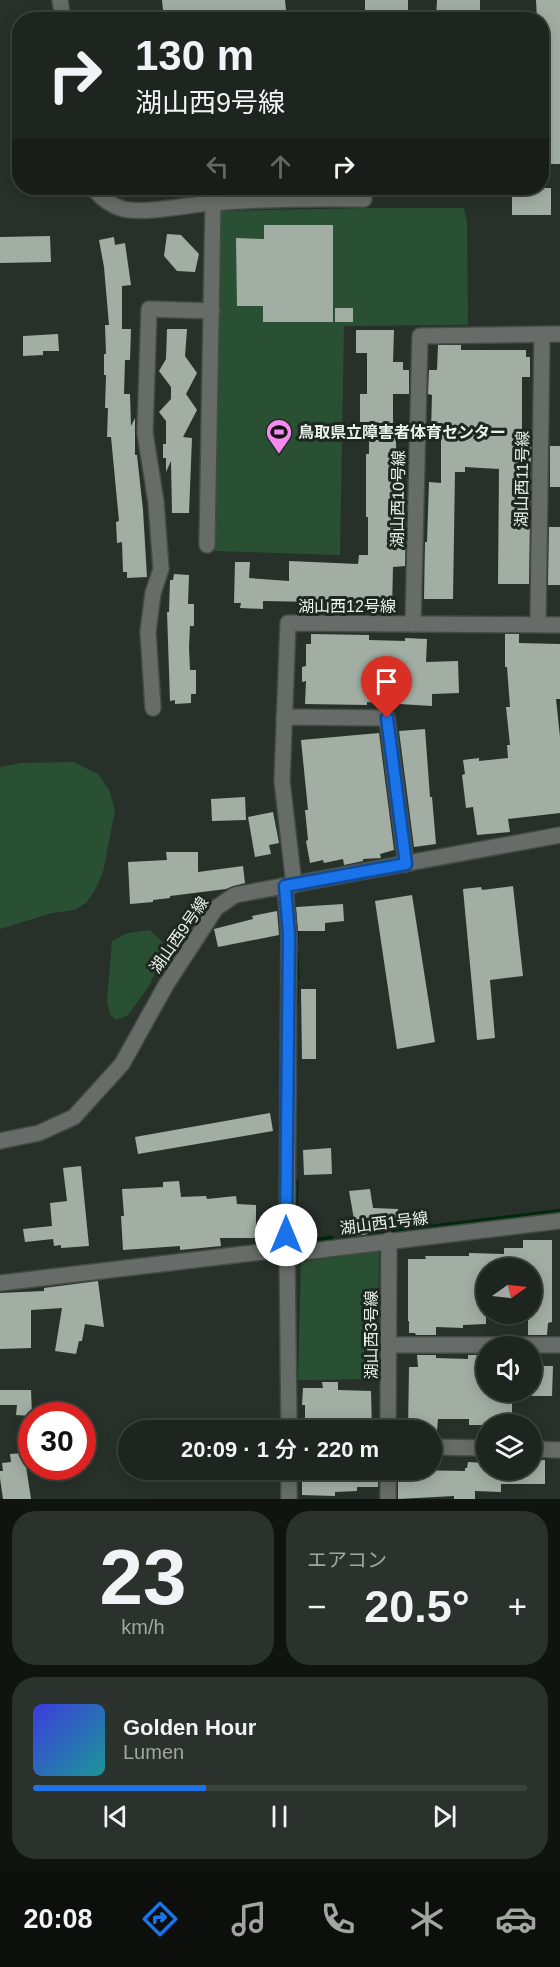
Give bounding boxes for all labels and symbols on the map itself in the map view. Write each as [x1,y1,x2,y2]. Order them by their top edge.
sports icon: 鳥取県立障害者体育センター [264,417,294,455]
place label: 鳥取県立障害者体育センター [298,423,506,441]
street label: 湖山西11号線 [513,431,531,527]
street label: 湖山西10号線 [389,450,407,548]
street label: 湖山西12号線 [298,598,396,615]
pin [361,656,412,718]
street label: 湖山西9号線 [147,894,211,976]
position arrow [254,1203,318,1267]
street label: 湖山西1号線 [339,1209,429,1237]
north arrow [476,1258,542,1324]
street label: 湖山西3号線 [363,1291,380,1379]
speed limit sign: 30 [18,1402,96,1480]

